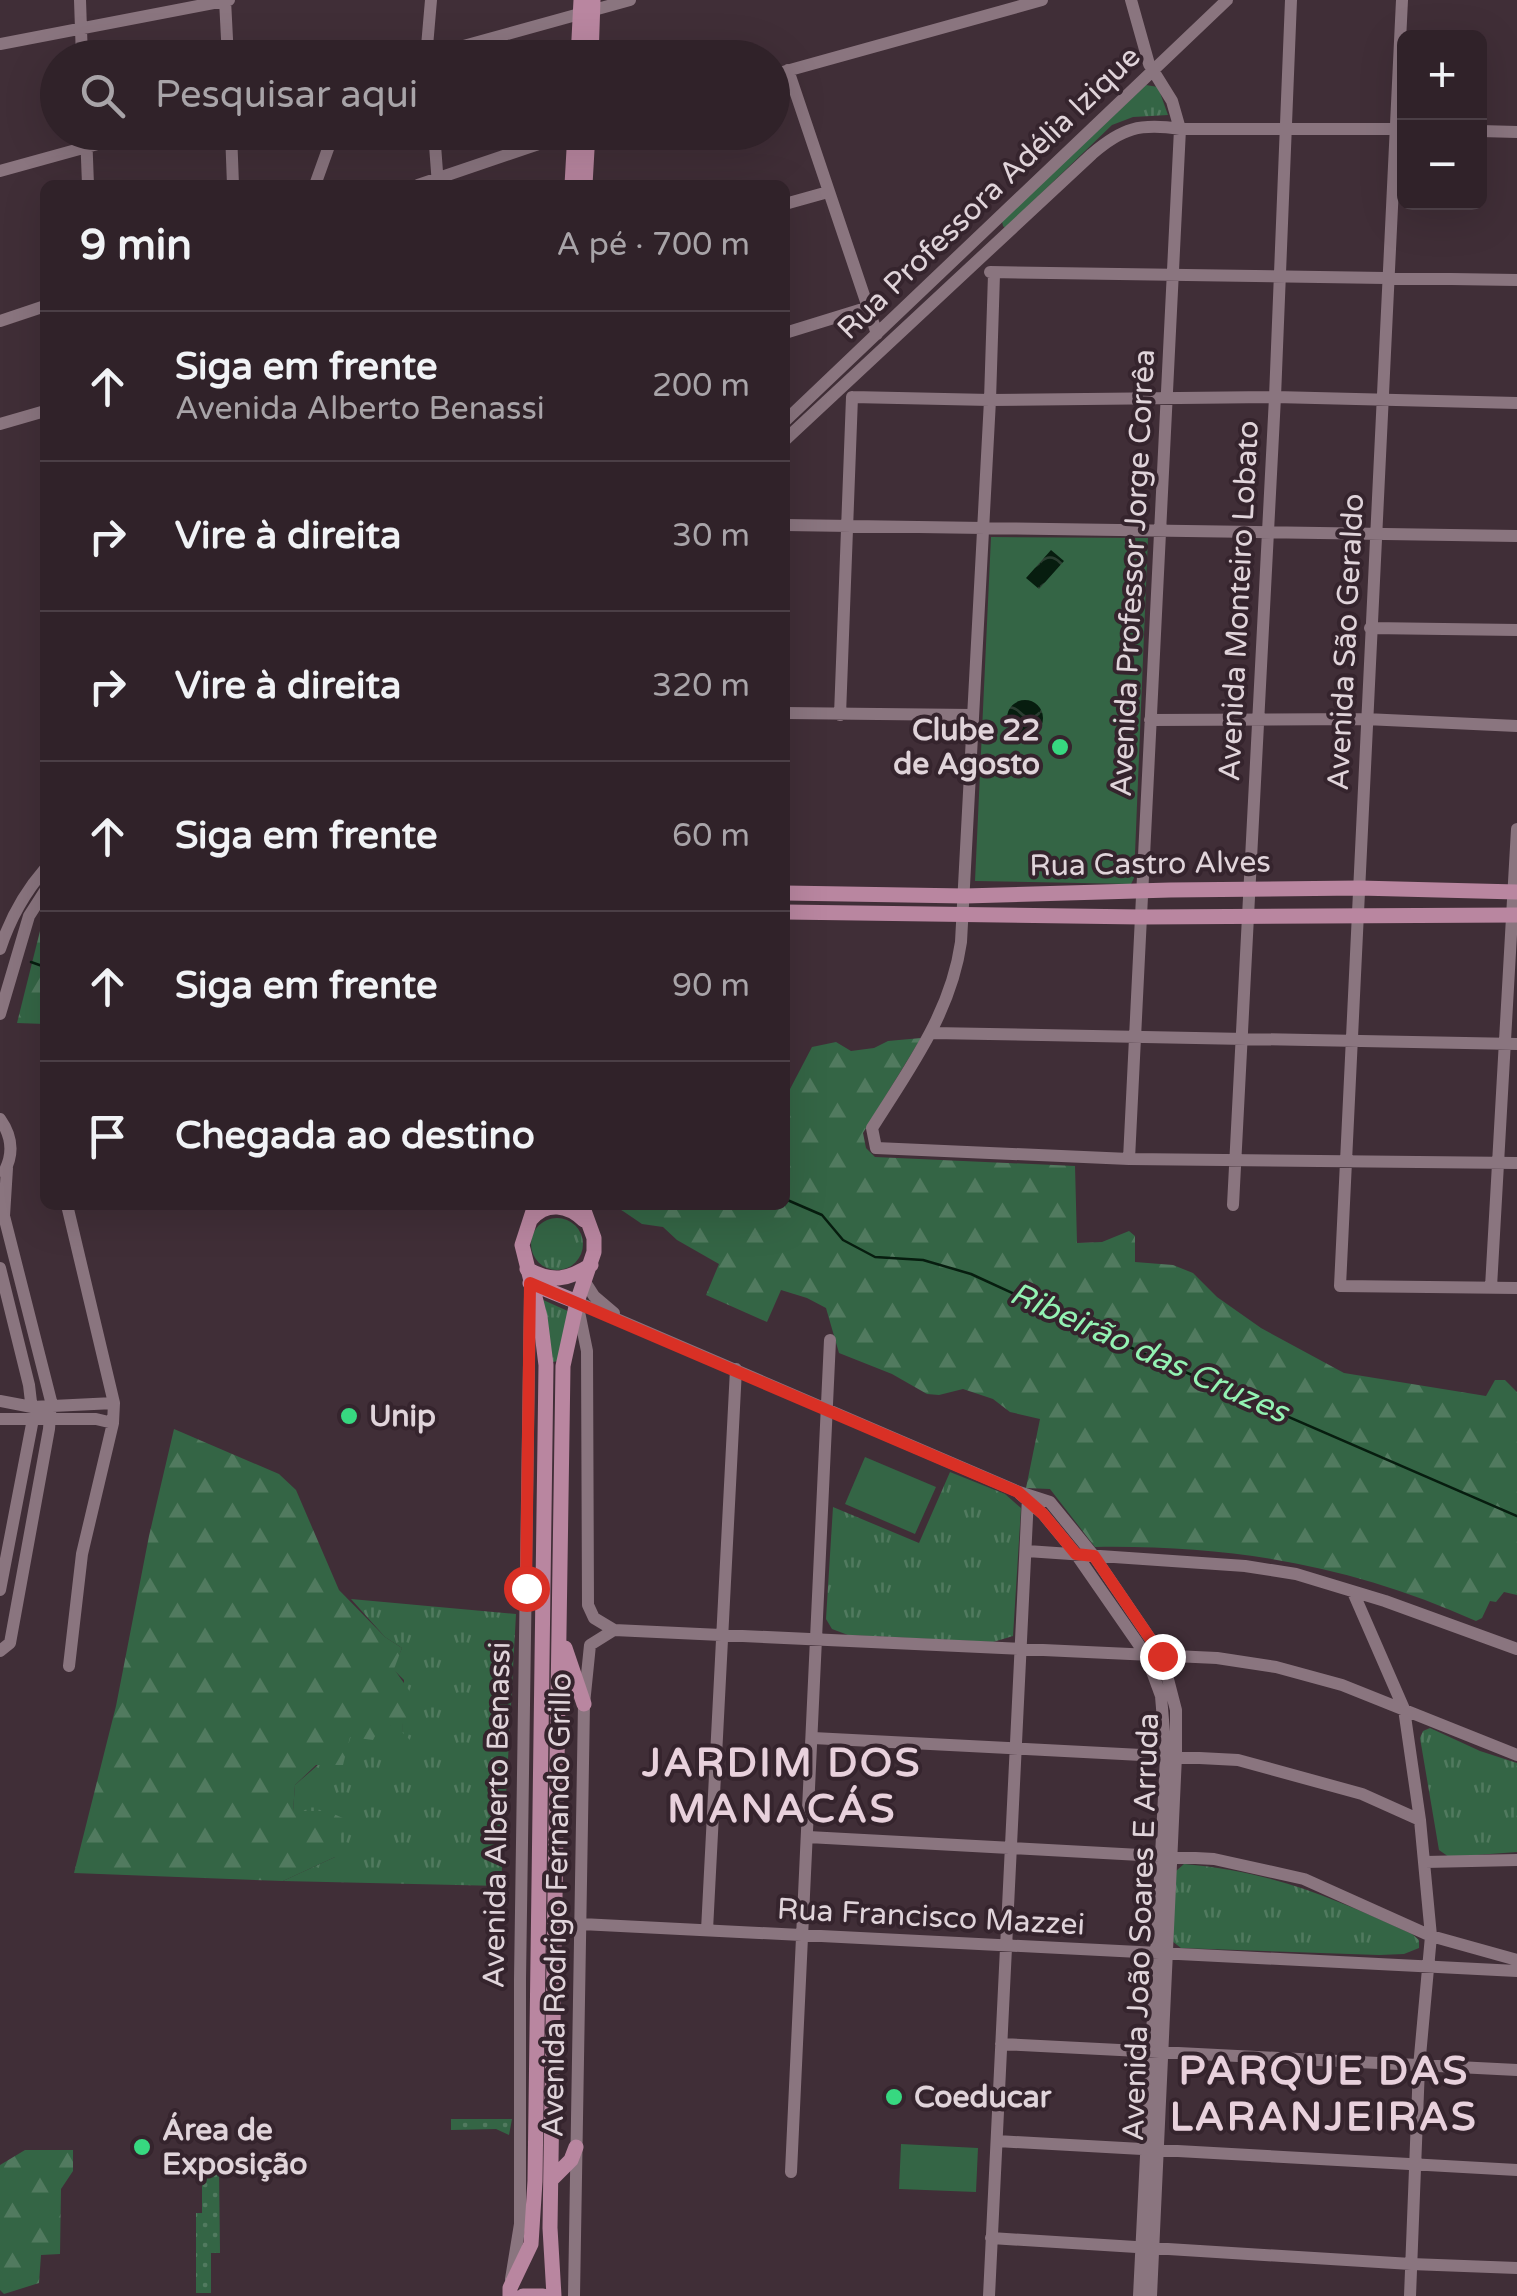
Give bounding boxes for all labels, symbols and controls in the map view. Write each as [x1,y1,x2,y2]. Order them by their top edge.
map controls [1397,30,1487,210]
button: + [1397,30,1487,120]
street label: Rua Professora Adélia Izique [830,38,1148,348]
search box [40,40,790,150]
icon: search [75,68,130,123]
text: Pesquisar aqui [155,72,418,118]
button: − [1397,120,1487,210]
text: 9 min [80,220,192,271]
text: A pé · 700 m [557,226,750,264]
text: Siga em frente [175,344,437,390]
street label: Avenida Professor Jorge Corrêa [1103,348,1163,798]
icon: ahead [80,359,135,414]
text: 200 m [652,367,750,405]
text: Avenida Alberto Benassi [175,390,545,428]
street label: Avenida Monteiro Lobato [1211,420,1267,782]
street label: Avenida São Geraldo [1320,493,1372,791]
icon: right [80,509,135,564]
text: Vire à direita [175,513,401,559]
text: 30 m [672,517,750,555]
icon: right [80,659,135,714]
text: Vire à direita [175,663,401,709]
text: 320 m [652,667,750,705]
place label: Clube 22 de Agosto [893,712,1040,783]
marker: Clube 22 de Agosto [1049,736,1071,758]
icon: ahead [80,809,135,864]
text: Siga em frente [175,813,437,859]
text: 60 m [672,817,750,855]
street label: Rua Castro Alves [1029,843,1271,885]
icon: ahead [80,959,135,1014]
text: Siga em frente [175,963,437,1009]
text: 90 m [672,967,750,1005]
icon: arrive [80,1109,135,1164]
text: Chegada ao destino [175,1113,535,1159]
water label: Ribeirão das Cruzes [1004,1275,1296,1432]
place label: Unip [369,1398,436,1435]
marker: Unip [338,1405,360,1427]
route start [504,1566,550,1612]
route end [1140,1634,1186,1680]
street label: Avenida Alberto Benassi [475,1641,519,1989]
street label: Avenida Rodrigo Fernando Grillo [534,1672,580,2138]
street label: Avenida João Soares E Arruda [1115,1712,1167,2142]
district label: JARDIM DOS MANACÁS [641,1739,922,1833]
street label: Rua Francisco Mazzei [776,1890,1086,1944]
district label: PARQUE DAS LARANJEIRAS [1170,2047,1478,2141]
place label: Coeducar [914,2079,1052,2116]
marker: Coeducar [883,2086,905,2108]
place label: Área de Exposição [162,2111,308,2183]
marker: Área de Exposição [131,2136,153,2158]

